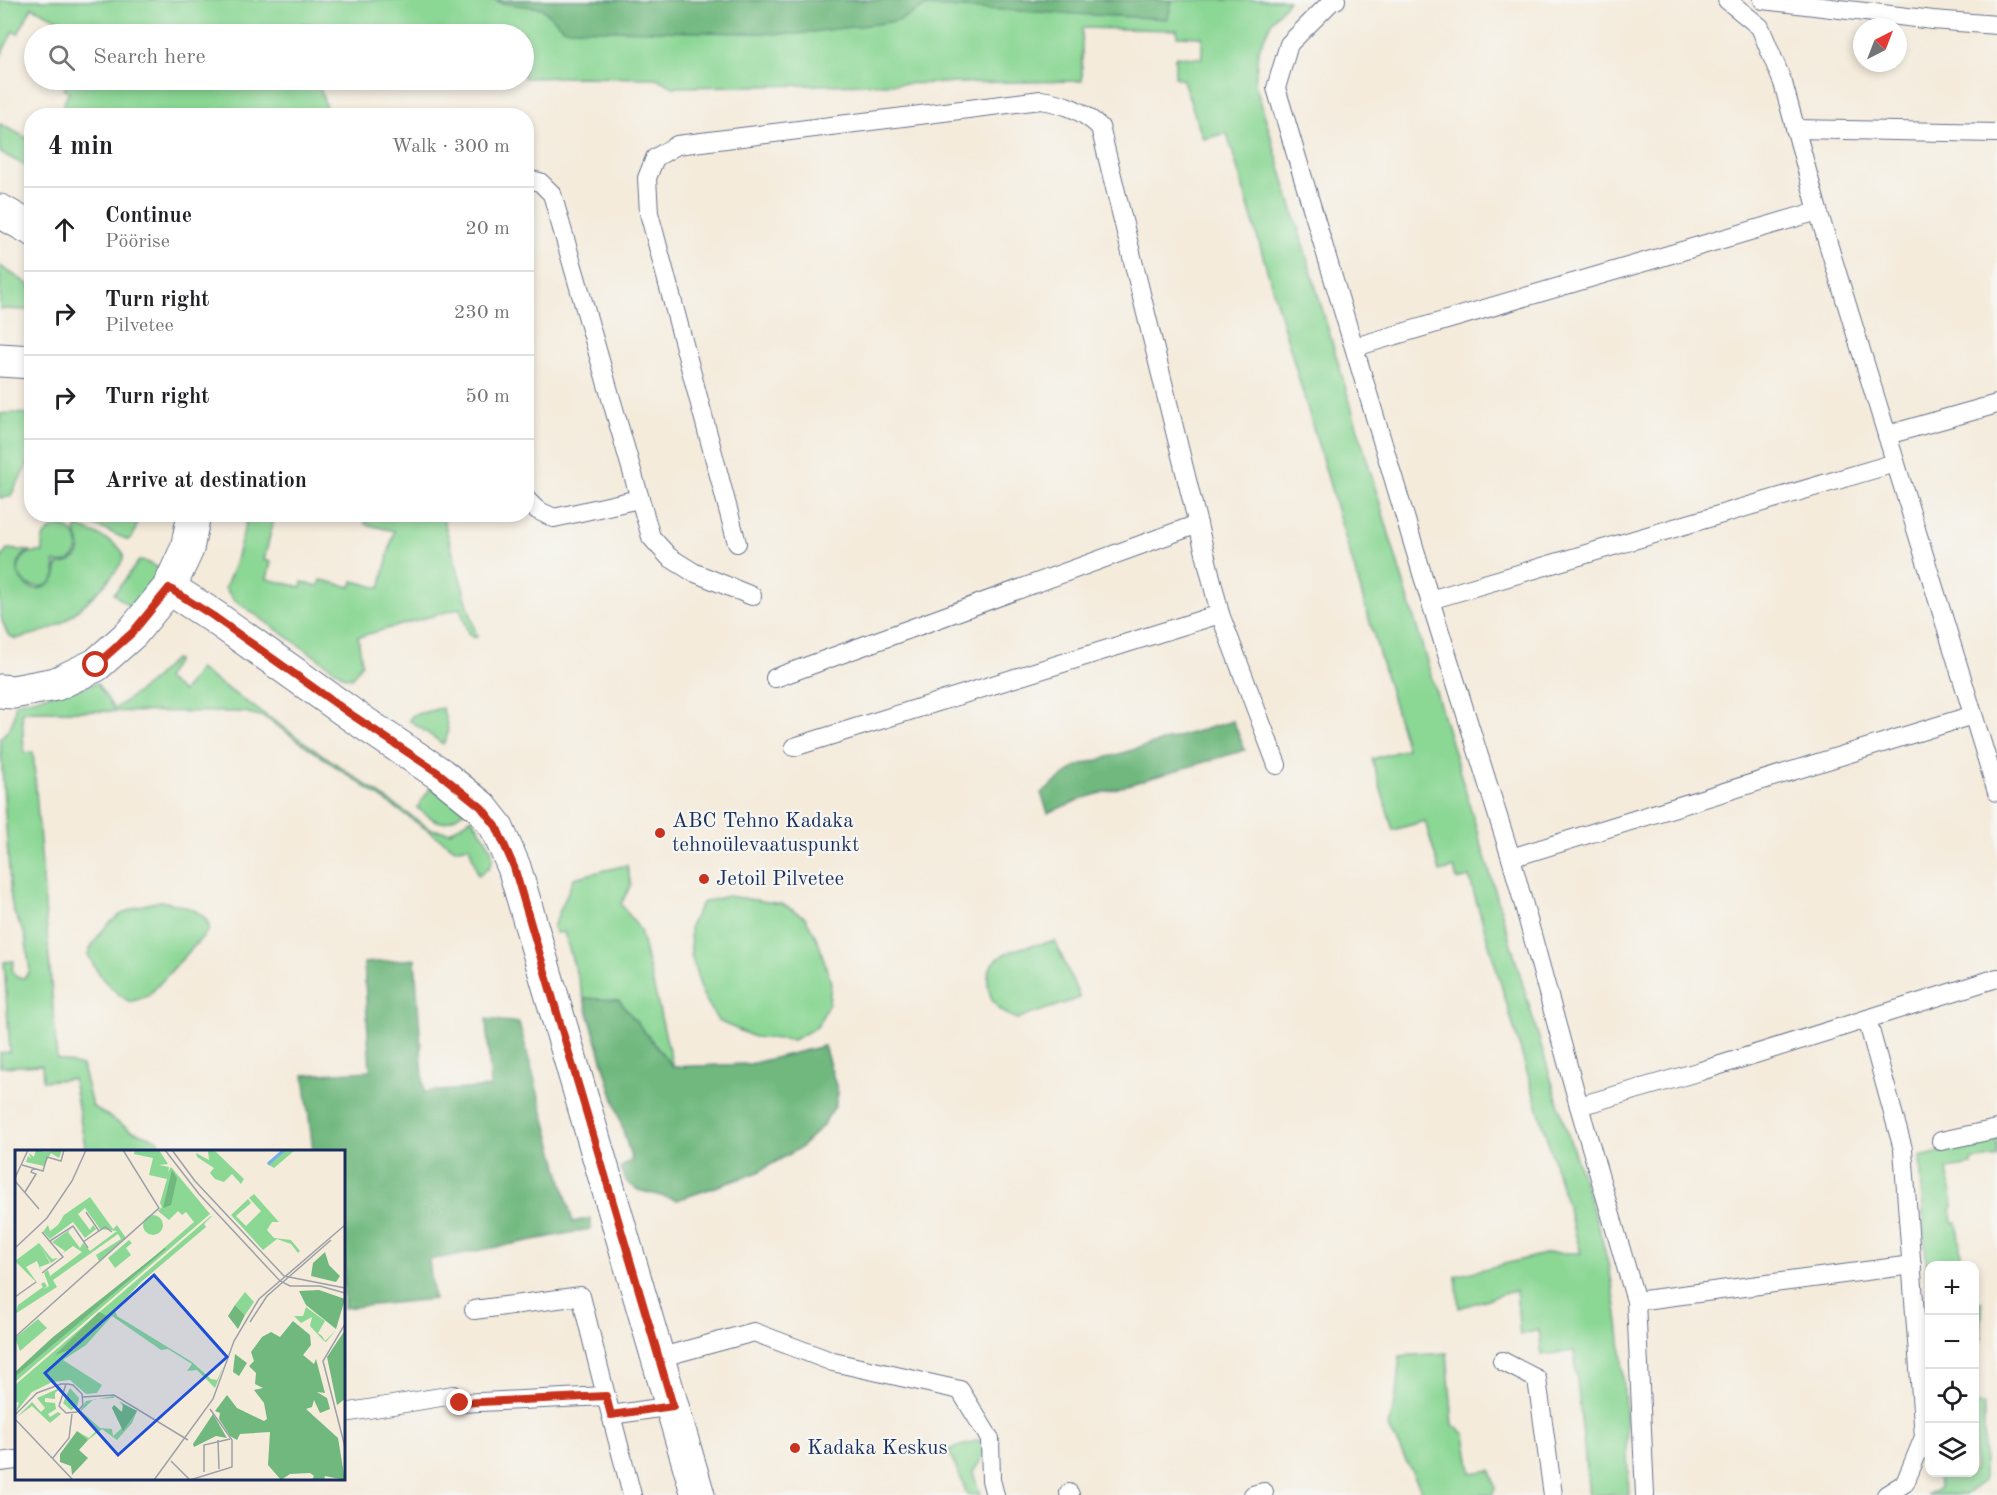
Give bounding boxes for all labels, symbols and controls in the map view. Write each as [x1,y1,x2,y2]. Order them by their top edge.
north arrow [1853,18,1907,72]
search box [24,24,534,90]
icon: search [45,41,78,74]
text: Search here [93,46,206,68]
text: 4 min [48,134,113,160]
text: Walk · 300 m [391,137,510,157]
text: Continue [105,205,192,227]
icon: ahead [48,213,81,246]
text: 20 m [465,219,510,239]
text: Pöörise [105,232,170,252]
text: Turn right [105,289,209,311]
icon: right [48,297,81,330]
text: 230 m [454,303,510,323]
text: Pilvetee [105,316,174,336]
icon: right [48,381,81,414]
text: Turn right [105,386,209,408]
text: 50 m [465,387,510,407]
icon: arrive [48,465,81,498]
text: Arrive at destination [105,470,307,492]
route start [82,651,108,677]
place label: ABC Tehno Kadaka tehnoülevaatuspunkt [672,811,859,856]
marker: ABC Tehno Kadaka tehnoülevaatuspunkt [653,826,667,840]
place label: Jetoil Pilvetee [716,869,844,890]
marker: Jetoil Pilvetee [697,872,711,886]
inset map [15,1150,345,1480]
map controls [1925,1261,1979,1477]
button: + [1925,1261,1979,1315]
button: − [1925,1315,1979,1369]
button: locate [1925,1369,1979,1423]
route end [446,1389,472,1415]
button: layers [1925,1423,1979,1477]
place label: Kadaka Keskus [807,1438,948,1459]
marker: Kadaka Keskus [788,1441,802,1455]

